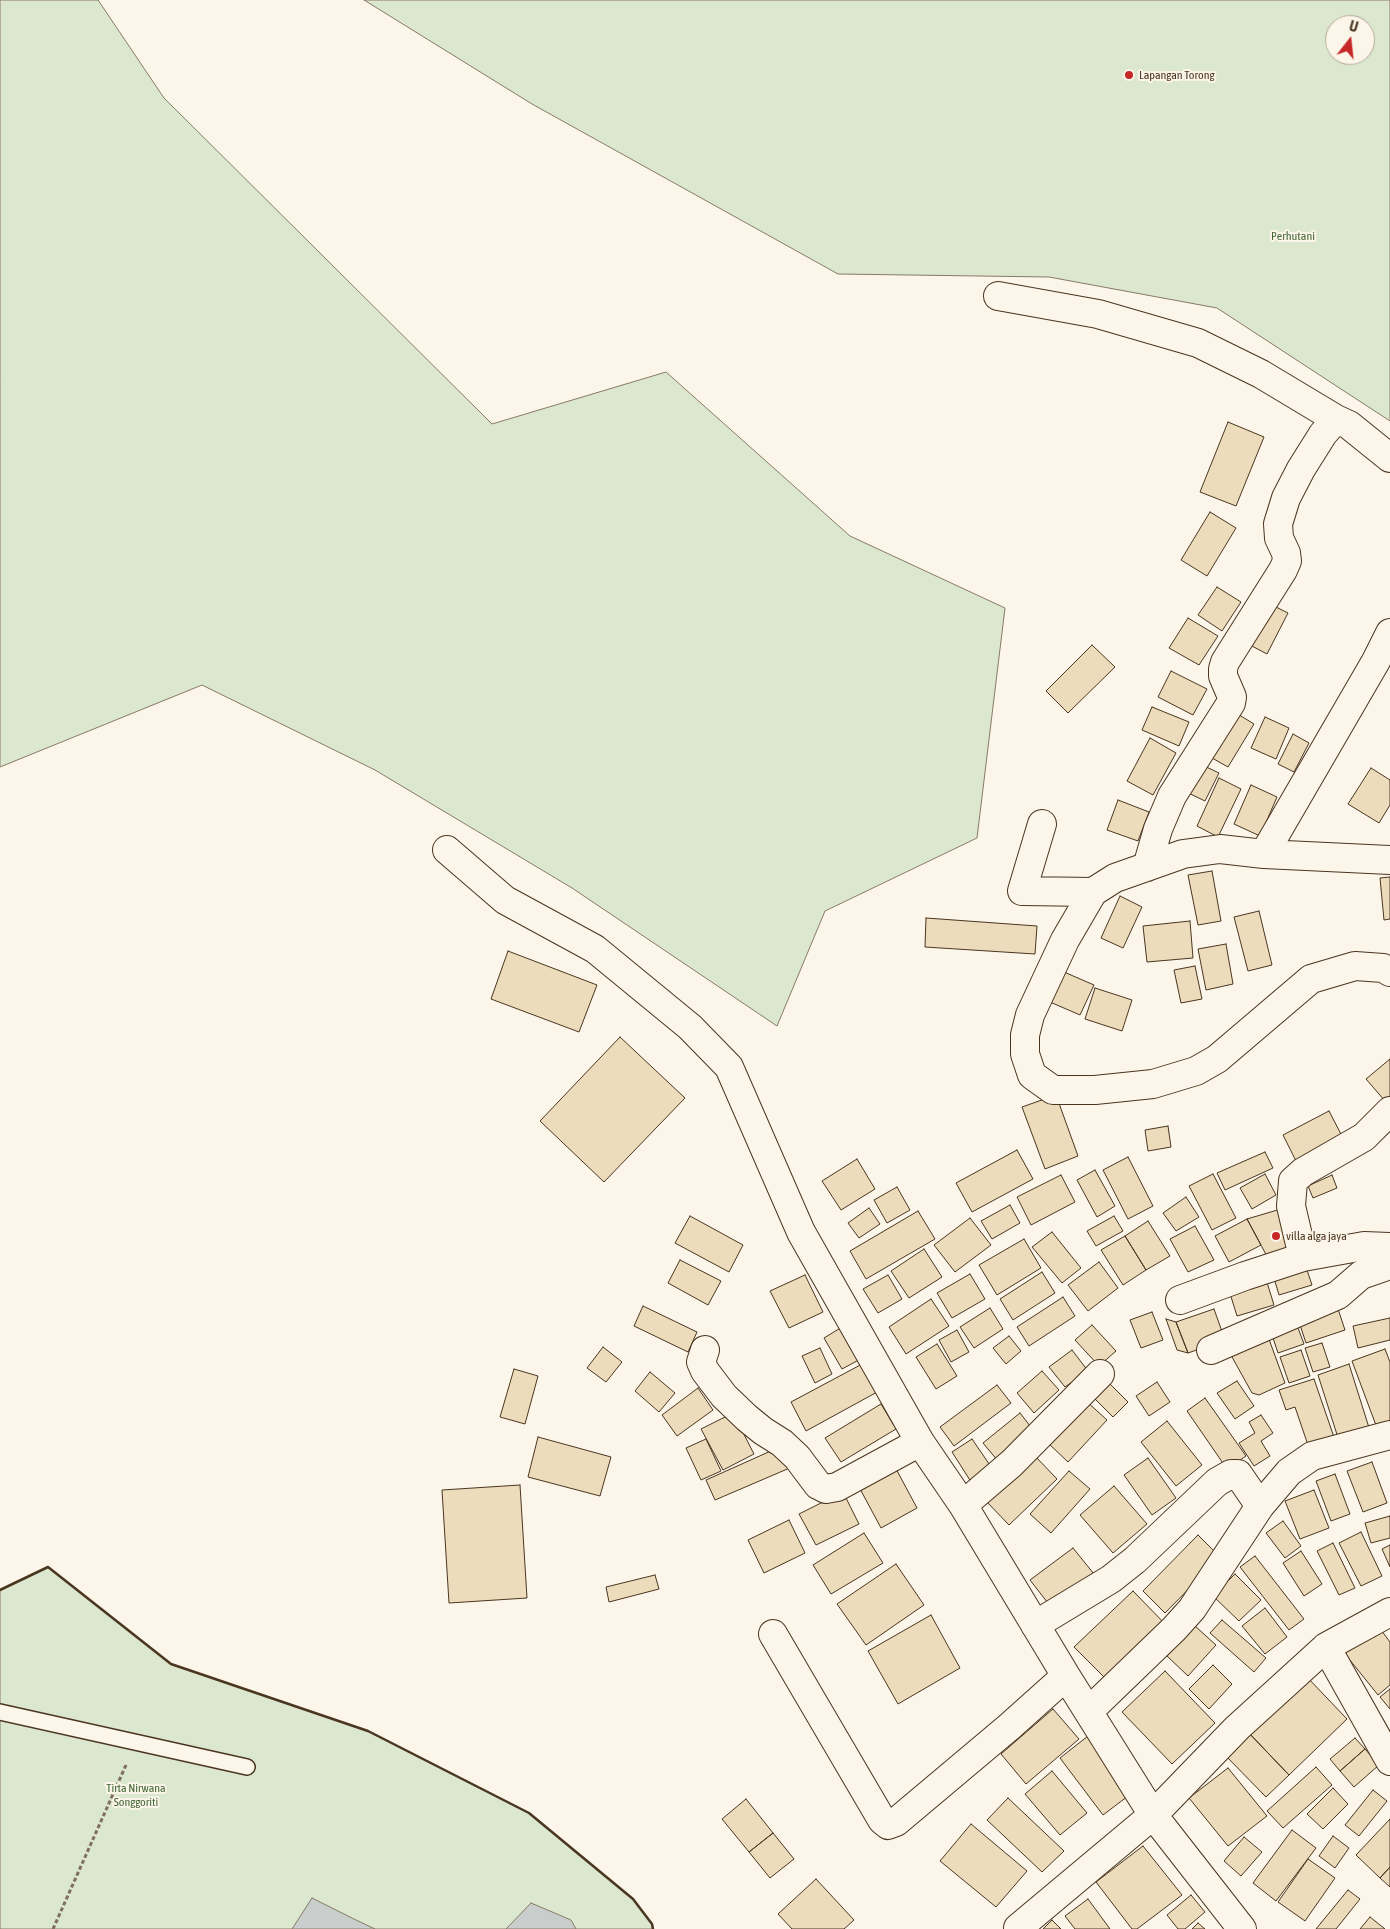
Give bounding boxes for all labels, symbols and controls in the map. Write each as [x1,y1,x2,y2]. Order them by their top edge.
north arrow [1325,15,1375,65]
text: U [1348,18,1360,35]
place label: Lapangan Torong [1139,68,1215,82]
marker: Lapangan Torong [1123,69,1135,81]
park label: Perhutani [1271,229,1315,243]
place label: villa alga jaya [1286,1229,1347,1243]
marker: villa alga jaya [1270,1230,1282,1242]
park label: Tirta Nirwana Songgoriti [106,1781,166,1809]

